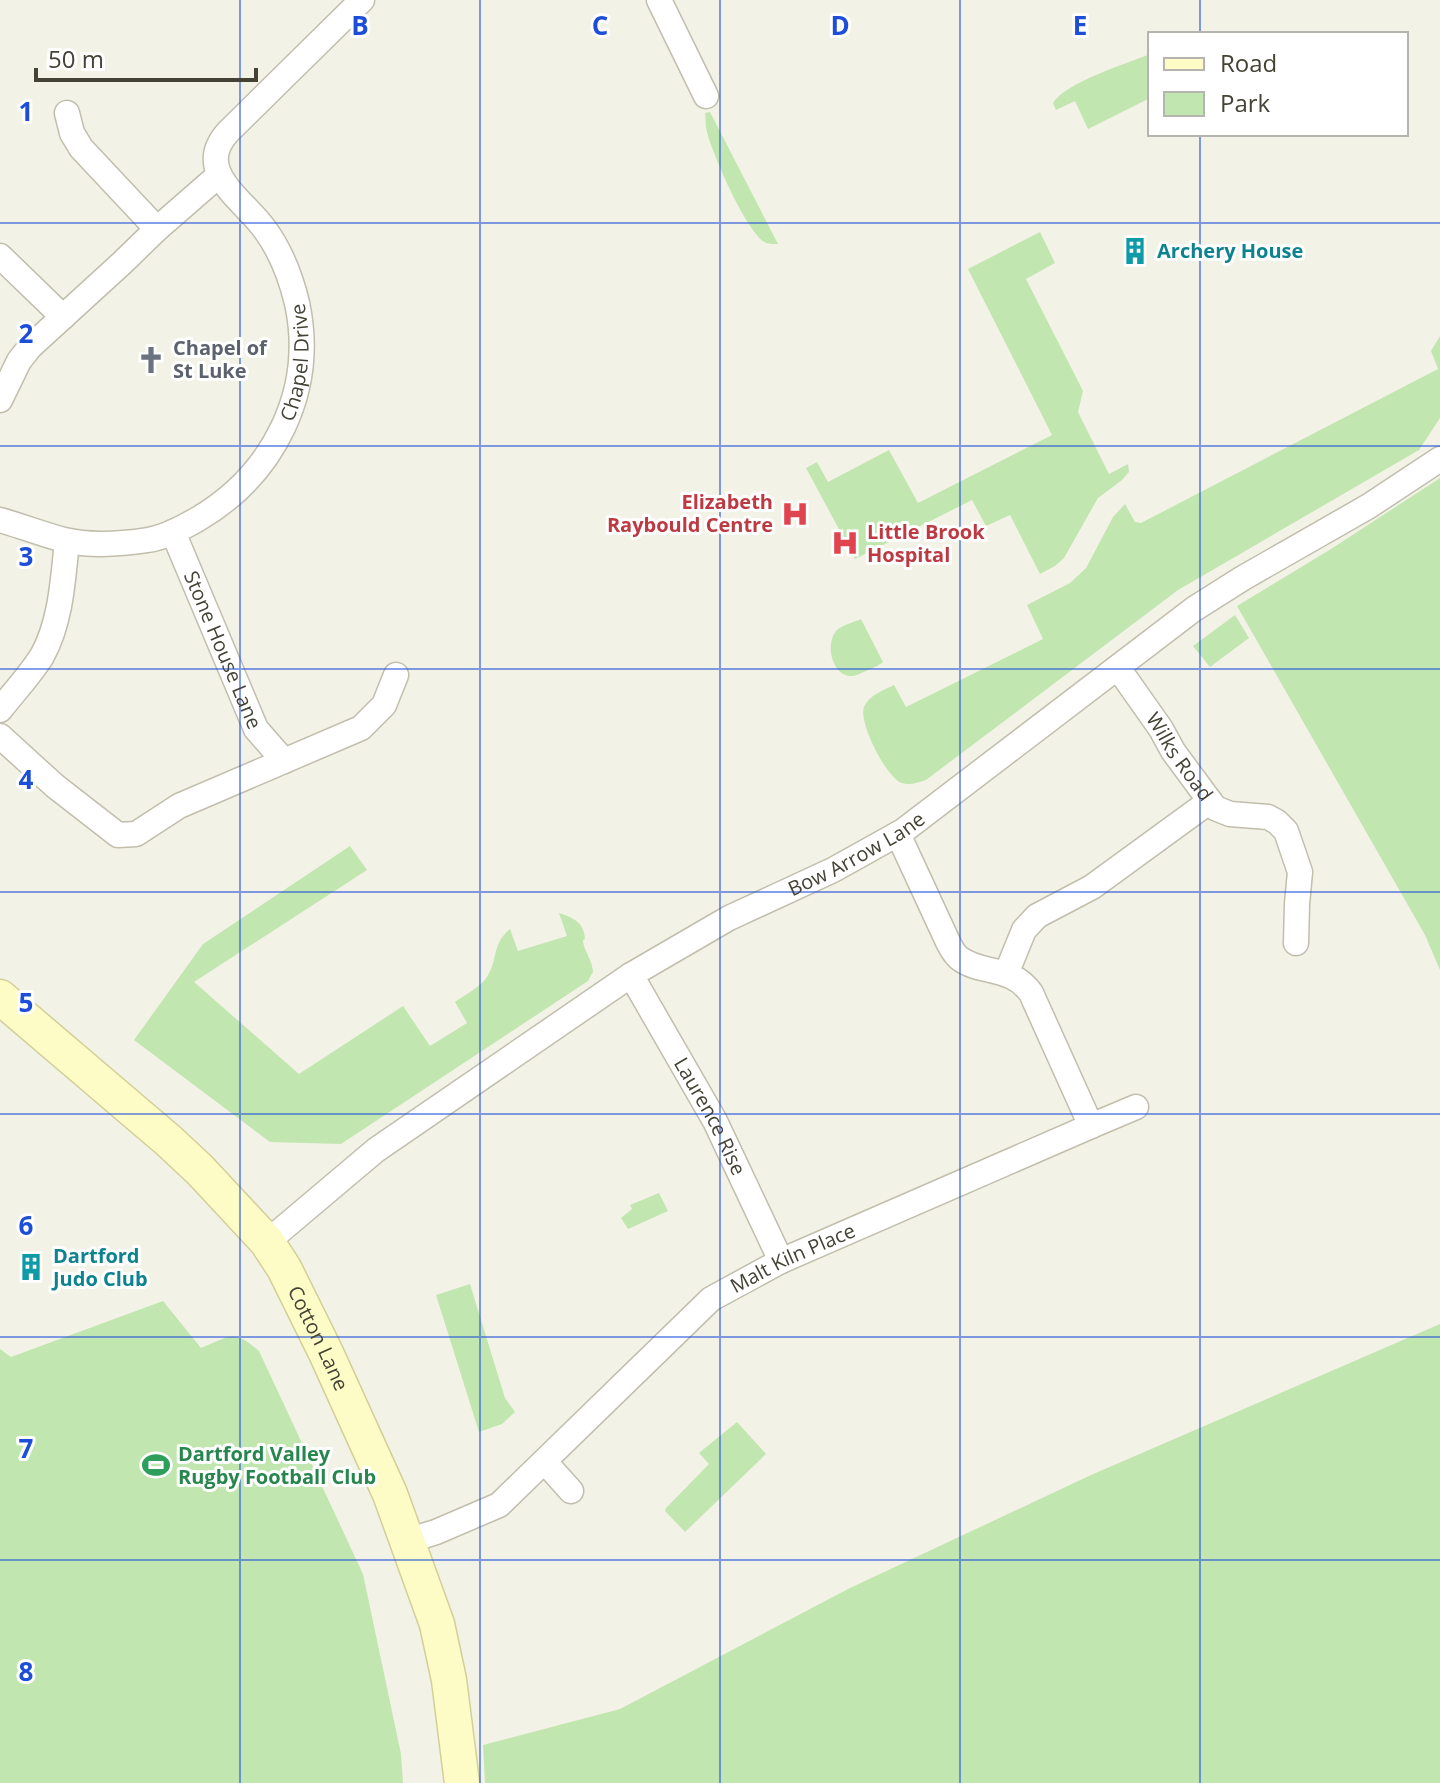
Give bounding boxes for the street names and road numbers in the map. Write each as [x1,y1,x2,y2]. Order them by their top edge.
street label: Chapel Drive [273,302,315,425]
street label: Stone House Lane [178,567,268,733]
street label: Wilks Road [1140,707,1219,806]
street label: Bow Arrow Lane [783,805,930,902]
street label: Laurence Rise [668,1052,753,1179]
street label: Malt Kiln Place [725,1216,859,1299]
street label: Cotton Lane [282,1281,355,1395]

